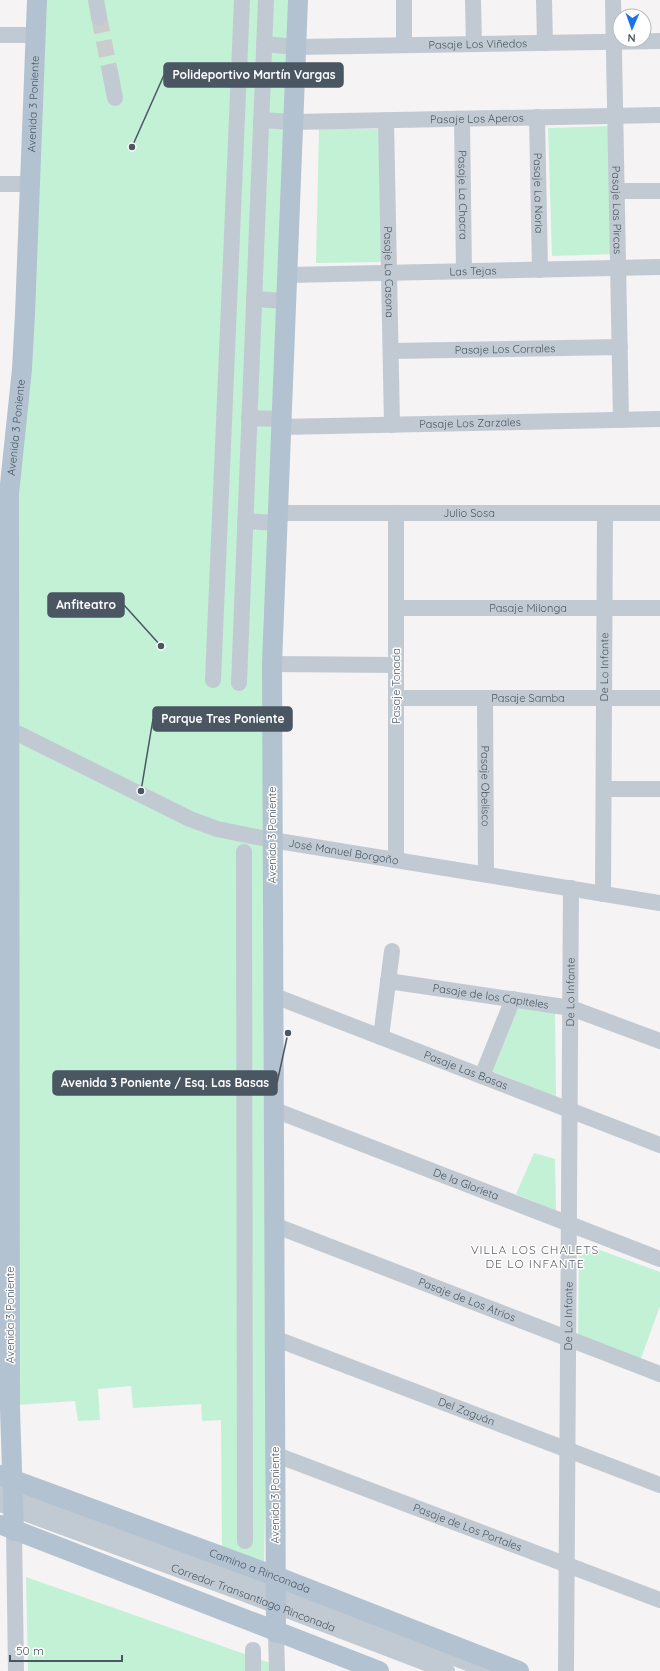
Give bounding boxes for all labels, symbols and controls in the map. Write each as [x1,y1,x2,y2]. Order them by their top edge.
north arrow [612,8,652,48]
text: N [627,31,636,45]
street label: Pasaje Los Viñedos [428,36,527,52]
street label: Avenida 3 Poniente [24,55,42,153]
callout: Polideportivo Martín Vargas [164,63,343,87]
text: Polideportivo Martín Vargas [172,67,336,82]
street label: Pasaje Los Aperos [430,111,524,126]
street label: Pasaje La Chacra [455,150,471,240]
street label: Pasaje La Noria [531,152,546,234]
street label: Pasaje Las Pircas [609,166,625,254]
street label: Pasaje La Casona [381,226,397,318]
street label: Las Tejas [449,264,497,279]
street label: Pasaje Los Corrales [455,341,555,357]
street label: Avenida 3 Poniente [4,378,28,476]
street label: Pasaje Los Zarzales [419,415,521,431]
street label: Julio Sosa [443,506,495,520]
callout: Anfiteatro [48,593,124,617]
text: Anfiteatro [56,597,116,612]
street label: Pasaje Milonga [489,601,567,615]
street label: De Lo Infante [597,633,611,701]
street label: Pasaje Tonada [389,648,403,724]
street label: Pasaje Samba [491,691,565,705]
callout: Parque Tres Poniente [153,707,292,731]
text: Parque Tres Poniente [161,711,285,726]
street label: Pasaje Obelisco [478,745,493,827]
street label: Avenida 3 Poniente [265,787,279,883]
street label: José Manuel Borgoño [287,836,400,868]
street label: De Lo Infante [563,958,578,1026]
street label: Pasaje de los Capiteles [432,981,550,1012]
street label: Pasaje Las Basas [422,1047,510,1093]
callout: Avenida 3 Poniente / Esq. Las Basas [53,1071,277,1095]
text: Avenida 3 Poniente / Esq. Las Basas [61,1075,269,1090]
street label: De la Glorieta [431,1165,501,1203]
district label: VILLA LOS CHALETS DE LO INFANTE [471,1242,599,1271]
street label: Avenida 3 Poniente [3,1267,17,1363]
street label: Pasaje de Los Atrios [416,1274,518,1325]
street label: De Lo Infante [561,1282,575,1350]
street label: Del Zaguán [436,1394,497,1428]
street label: Avenida 3 Poniente [268,1447,282,1543]
street label: Pasaje de Los Portales [411,1500,524,1554]
street label: Camino a Rinconada [207,1546,312,1596]
street label: Corredor Transantiago Rinconada [169,1560,337,1635]
scale bar [10,1637,122,1663]
text: 50 m [16,1643,44,1658]

